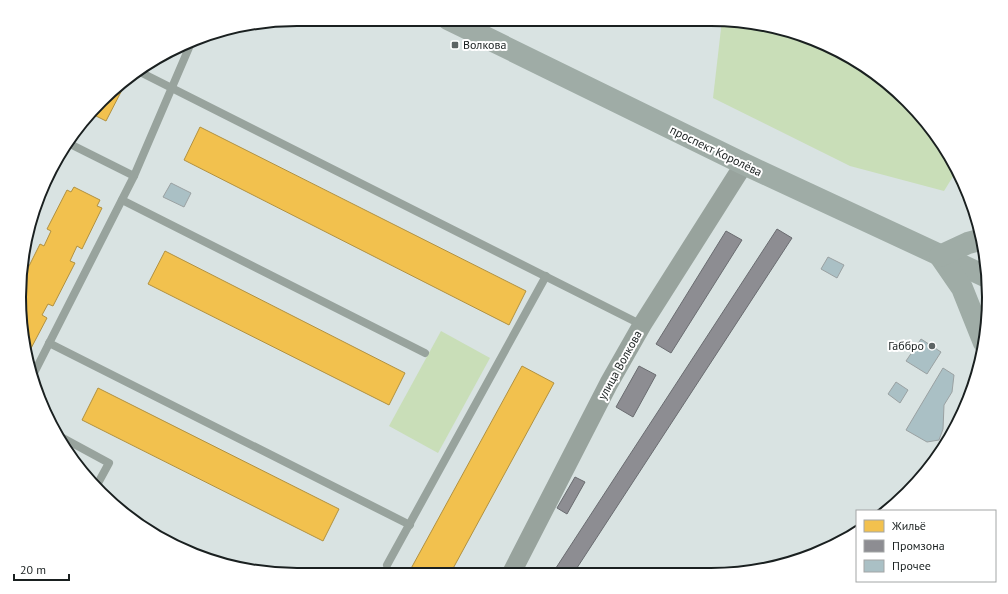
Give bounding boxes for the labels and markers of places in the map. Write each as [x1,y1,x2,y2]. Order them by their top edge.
place label: Волкова [463,37,506,52]
marker: Волкова [450,40,460,50]
place label: Габбро [888,338,924,353]
marker: Габбро [927,341,937,351]

